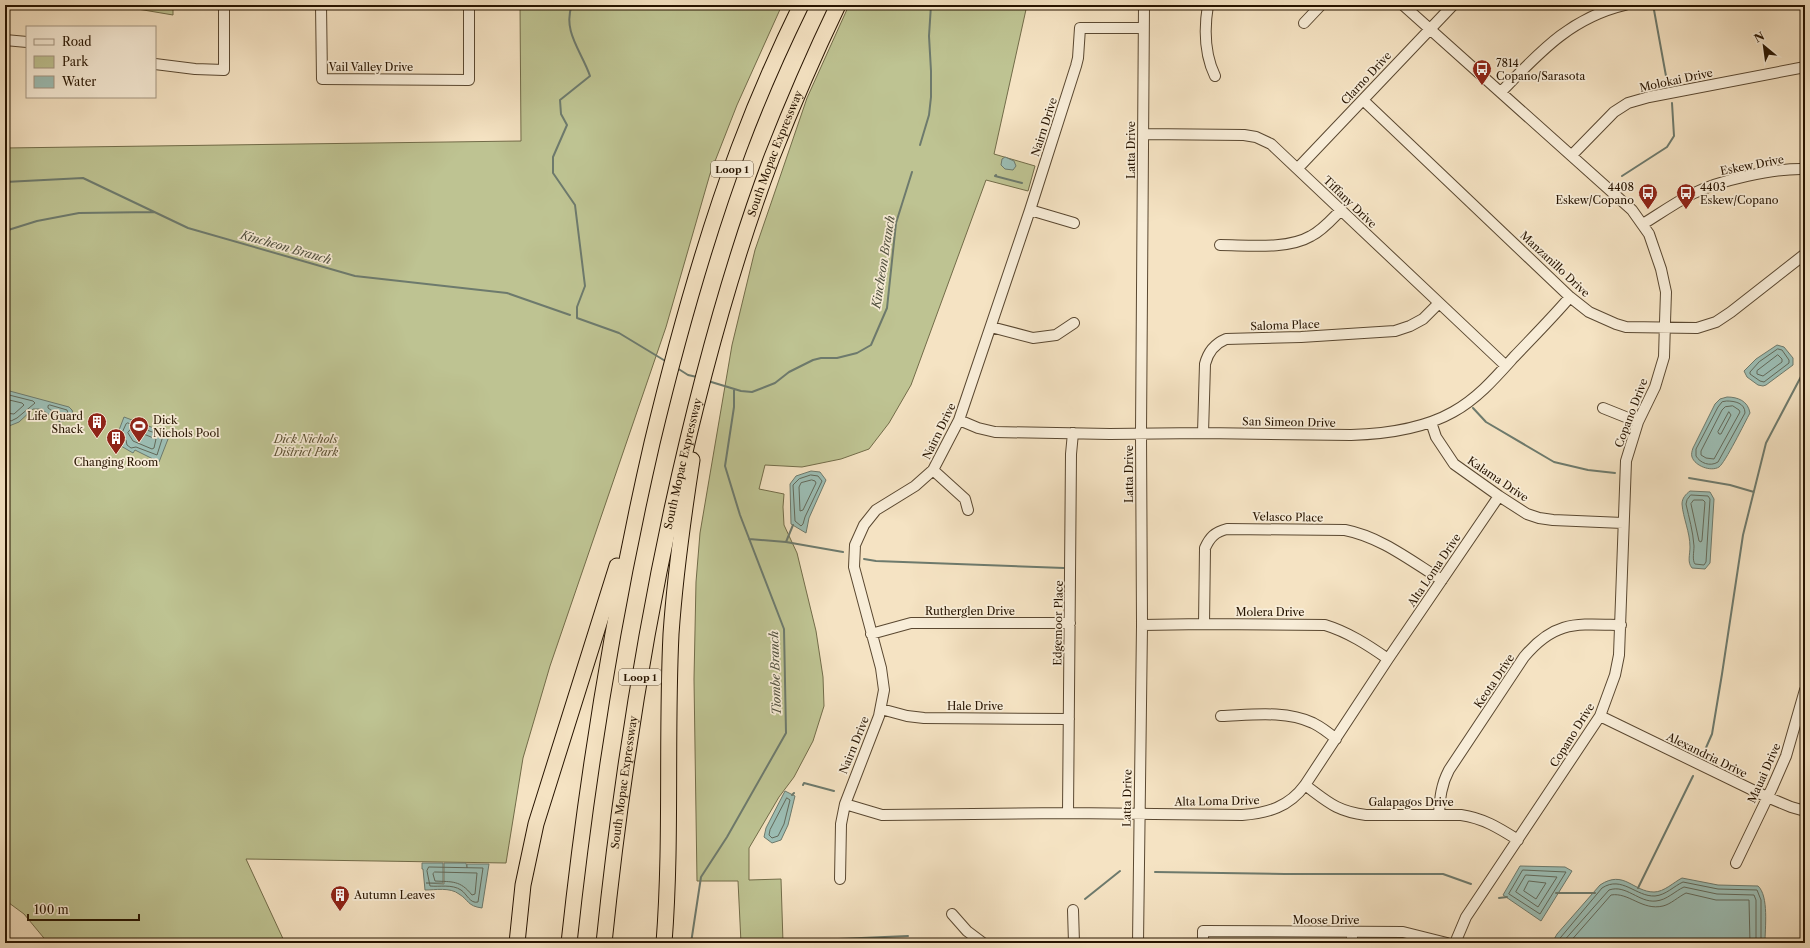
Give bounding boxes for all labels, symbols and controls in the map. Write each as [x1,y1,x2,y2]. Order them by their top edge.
legend [26,26,156,98]
north arrow [1744,26,1784,66]
text: N [1752,29,1767,46]
text: Road [62,34,92,49]
street label: Clarno Drive [1338,49,1394,107]
text: Park [62,54,89,69]
place label: 7814 Copano/Sarasota [1496,56,1585,83]
bus stop icon: 7814 Copano/Sarasota [1471,58,1493,86]
street label: Vail Valley Drive [328,60,413,74]
street label: Molokai Drive [1638,65,1714,95]
text: Water [61,74,96,89]
street label: South Mopac Expressway [744,87,806,218]
street label: Nairn Drive [1028,96,1060,158]
street label: Latta Drive [1124,121,1138,179]
street label: Eskew Drive [1719,152,1785,178]
road number: Loop 1 [711,161,753,177]
street label: Tiffany Drive [1320,173,1380,231]
place label: 4408 Eskew/Copano [1555,180,1634,207]
place label: 4403 Eskew/Copano [1700,180,1779,207]
bus stop icon: 4408 Eskew/Copano [1637,182,1659,210]
bus stop icon: 4403 Eskew/Copano [1675,182,1697,210]
water label: Kincheon Branch [868,214,898,311]
water label: Kincheon Branch [238,227,333,267]
street label: Manzanillo Drive [1517,228,1593,300]
street label: Saloma Place [1250,317,1320,333]
street label: Copano Drive [1611,376,1651,450]
street label: South Mopac Expressway [661,396,705,531]
street label: Nairn Drive [919,401,959,461]
place label: Life Guard Shack [27,409,84,436]
building icon: Life Guard Shack [86,411,108,439]
place label: Dick Nichols Pool [153,413,220,440]
street label: San Simeon Drive [1242,414,1336,430]
sports icon: Dick Nichols Pool [128,415,150,443]
building icon: Changing Room [105,427,127,455]
park label: Dick Nichols District Park [273,432,338,459]
street label: Latta Drive [1122,445,1136,503]
street label: Kalama Drive [1465,453,1531,505]
place label: Changing Room [74,455,159,469]
street label: Velasco Place [1252,509,1323,525]
street label: Alta Loma Drive [1404,531,1464,610]
street label: Edgemoor Place [1050,580,1066,666]
street label: Rutherglen Drive [925,604,1015,618]
street label: Molera Drive [1236,605,1304,619]
water label: Tiombe Branch [766,630,784,715]
street label: Keota Drive [1471,651,1517,711]
road number: Loop 1 [619,669,661,685]
street label: Hale Drive [947,699,1003,713]
street label: Copano Drive [1547,700,1597,770]
street label: South Mopac Expressway [608,714,641,850]
street label: Nairn Drive [836,714,872,776]
street label: Alexandria Drive [1663,729,1750,781]
street label: Mauai Drive [1745,741,1783,805]
street label: Latta Drive [1119,769,1135,827]
street label: Alta Loma Drive [1173,793,1260,809]
street label: Galapagos Drive [1368,795,1454,809]
building icon: Autumn Leaves [329,884,351,912]
place label: Autumn Leaves [353,888,435,902]
scale bar [28,896,139,922]
text: 100 m [34,902,69,917]
street label: Moose Drive [1293,913,1359,927]

